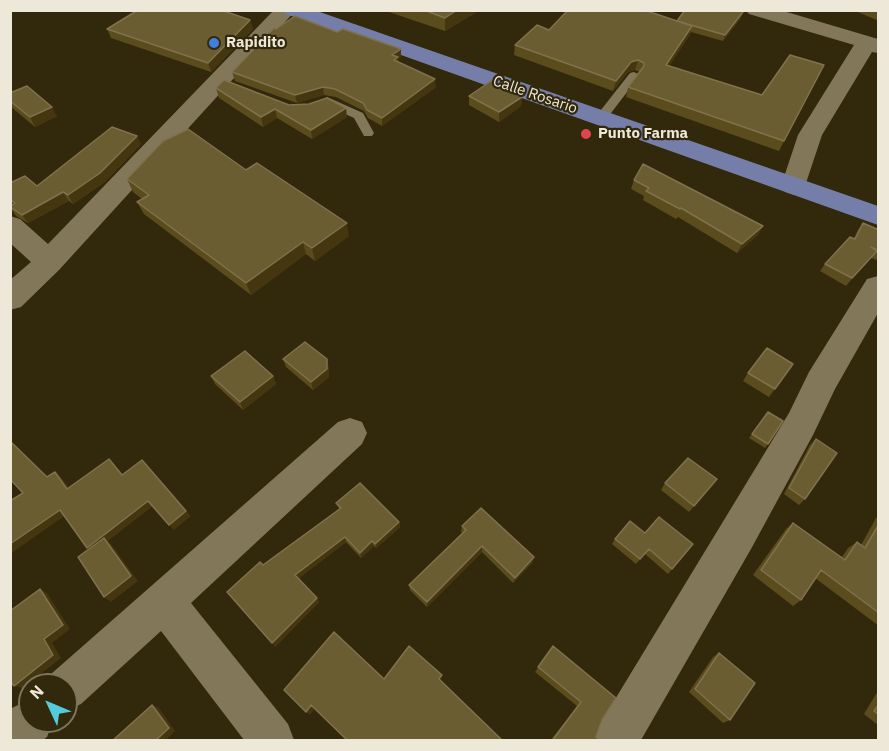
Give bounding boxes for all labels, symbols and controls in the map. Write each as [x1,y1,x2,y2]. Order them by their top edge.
place label: Rapidito [226,34,285,52]
marker: Rapidito [207,36,221,50]
street label: Calle Rosario [491,72,579,118]
place label: Punto Farma [598,125,688,143]
marker: Punto Farma [579,127,593,141]
north arrow [18,673,78,733]
text: N [25,681,48,703]

